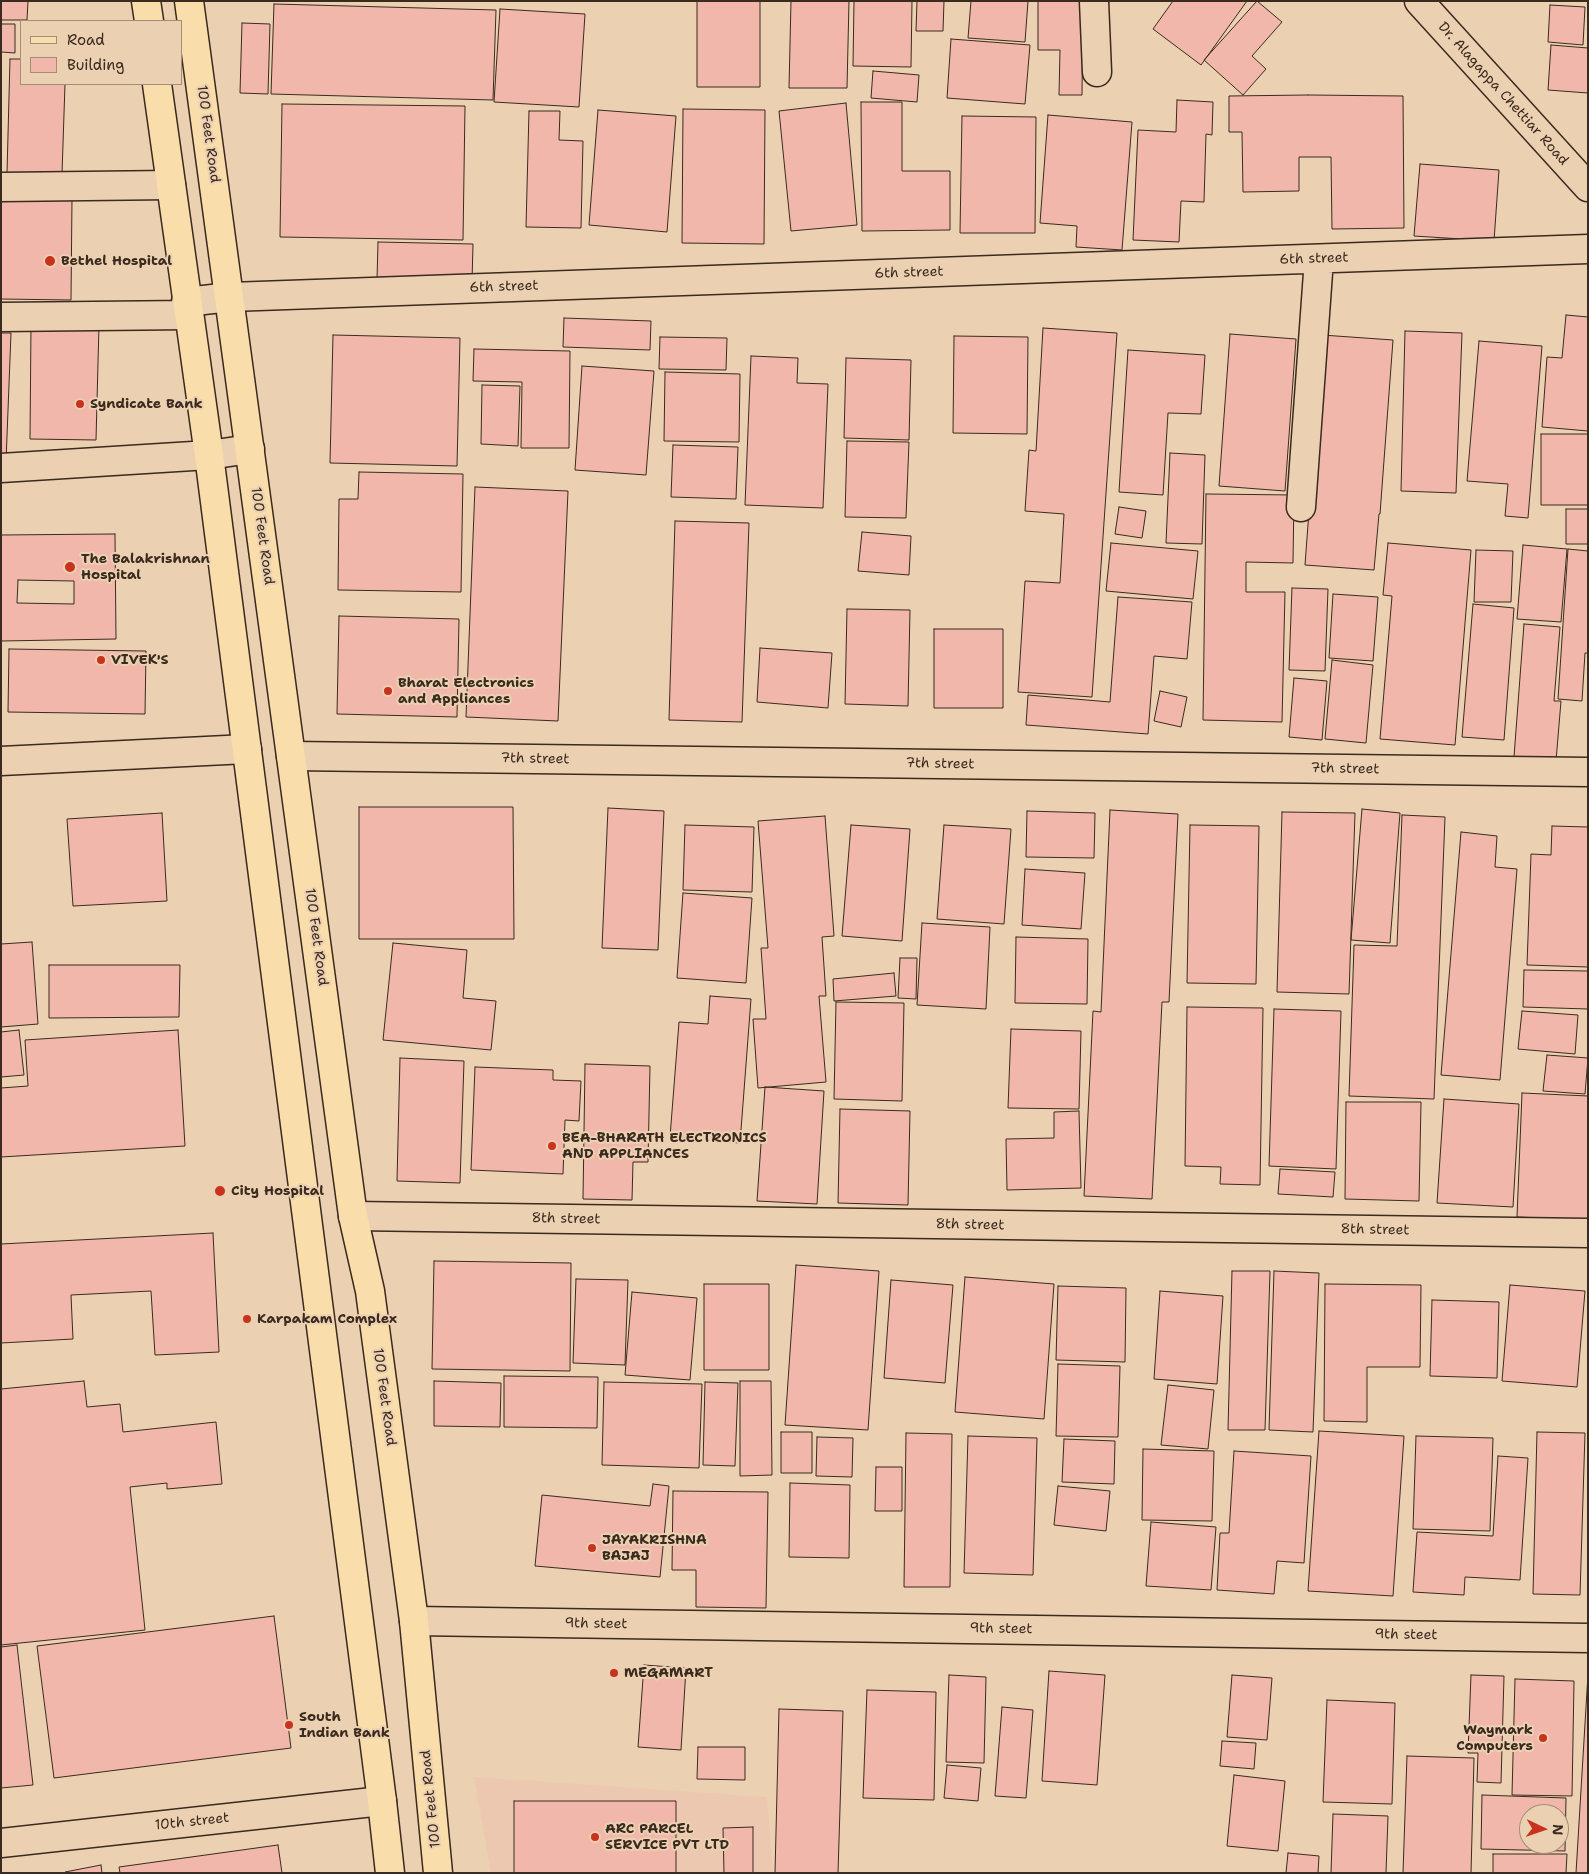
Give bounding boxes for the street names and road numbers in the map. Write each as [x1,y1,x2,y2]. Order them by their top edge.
street label: Dr. Alagappa Chettiar Road [1434,19,1572,169]
street label: 100 Feet Road [193,84,223,184]
street label: 6th street [1279,249,1349,269]
street label: 6th street [874,263,944,283]
street label: 6th street [469,277,539,297]
street label: 100 Feet Road [247,486,277,586]
street label: 7th street [500,750,570,768]
street label: 7th street [905,755,975,773]
street label: 7th street [1310,760,1380,778]
street label: 100 Feet Road [301,887,331,987]
street label: 8th street [531,1210,601,1228]
street label: 8th street [935,1216,1005,1234]
street label: 8th street [1340,1221,1410,1239]
street label: 100 Feet Road [369,1347,399,1447]
street label: 9th steet [564,1615,628,1633]
street label: 9th steet [969,1620,1033,1638]
street label: 9th steet [1374,1626,1438,1644]
street label: 100 Feet Road [417,1749,445,1849]
street label: 10th street [154,1810,230,1834]

